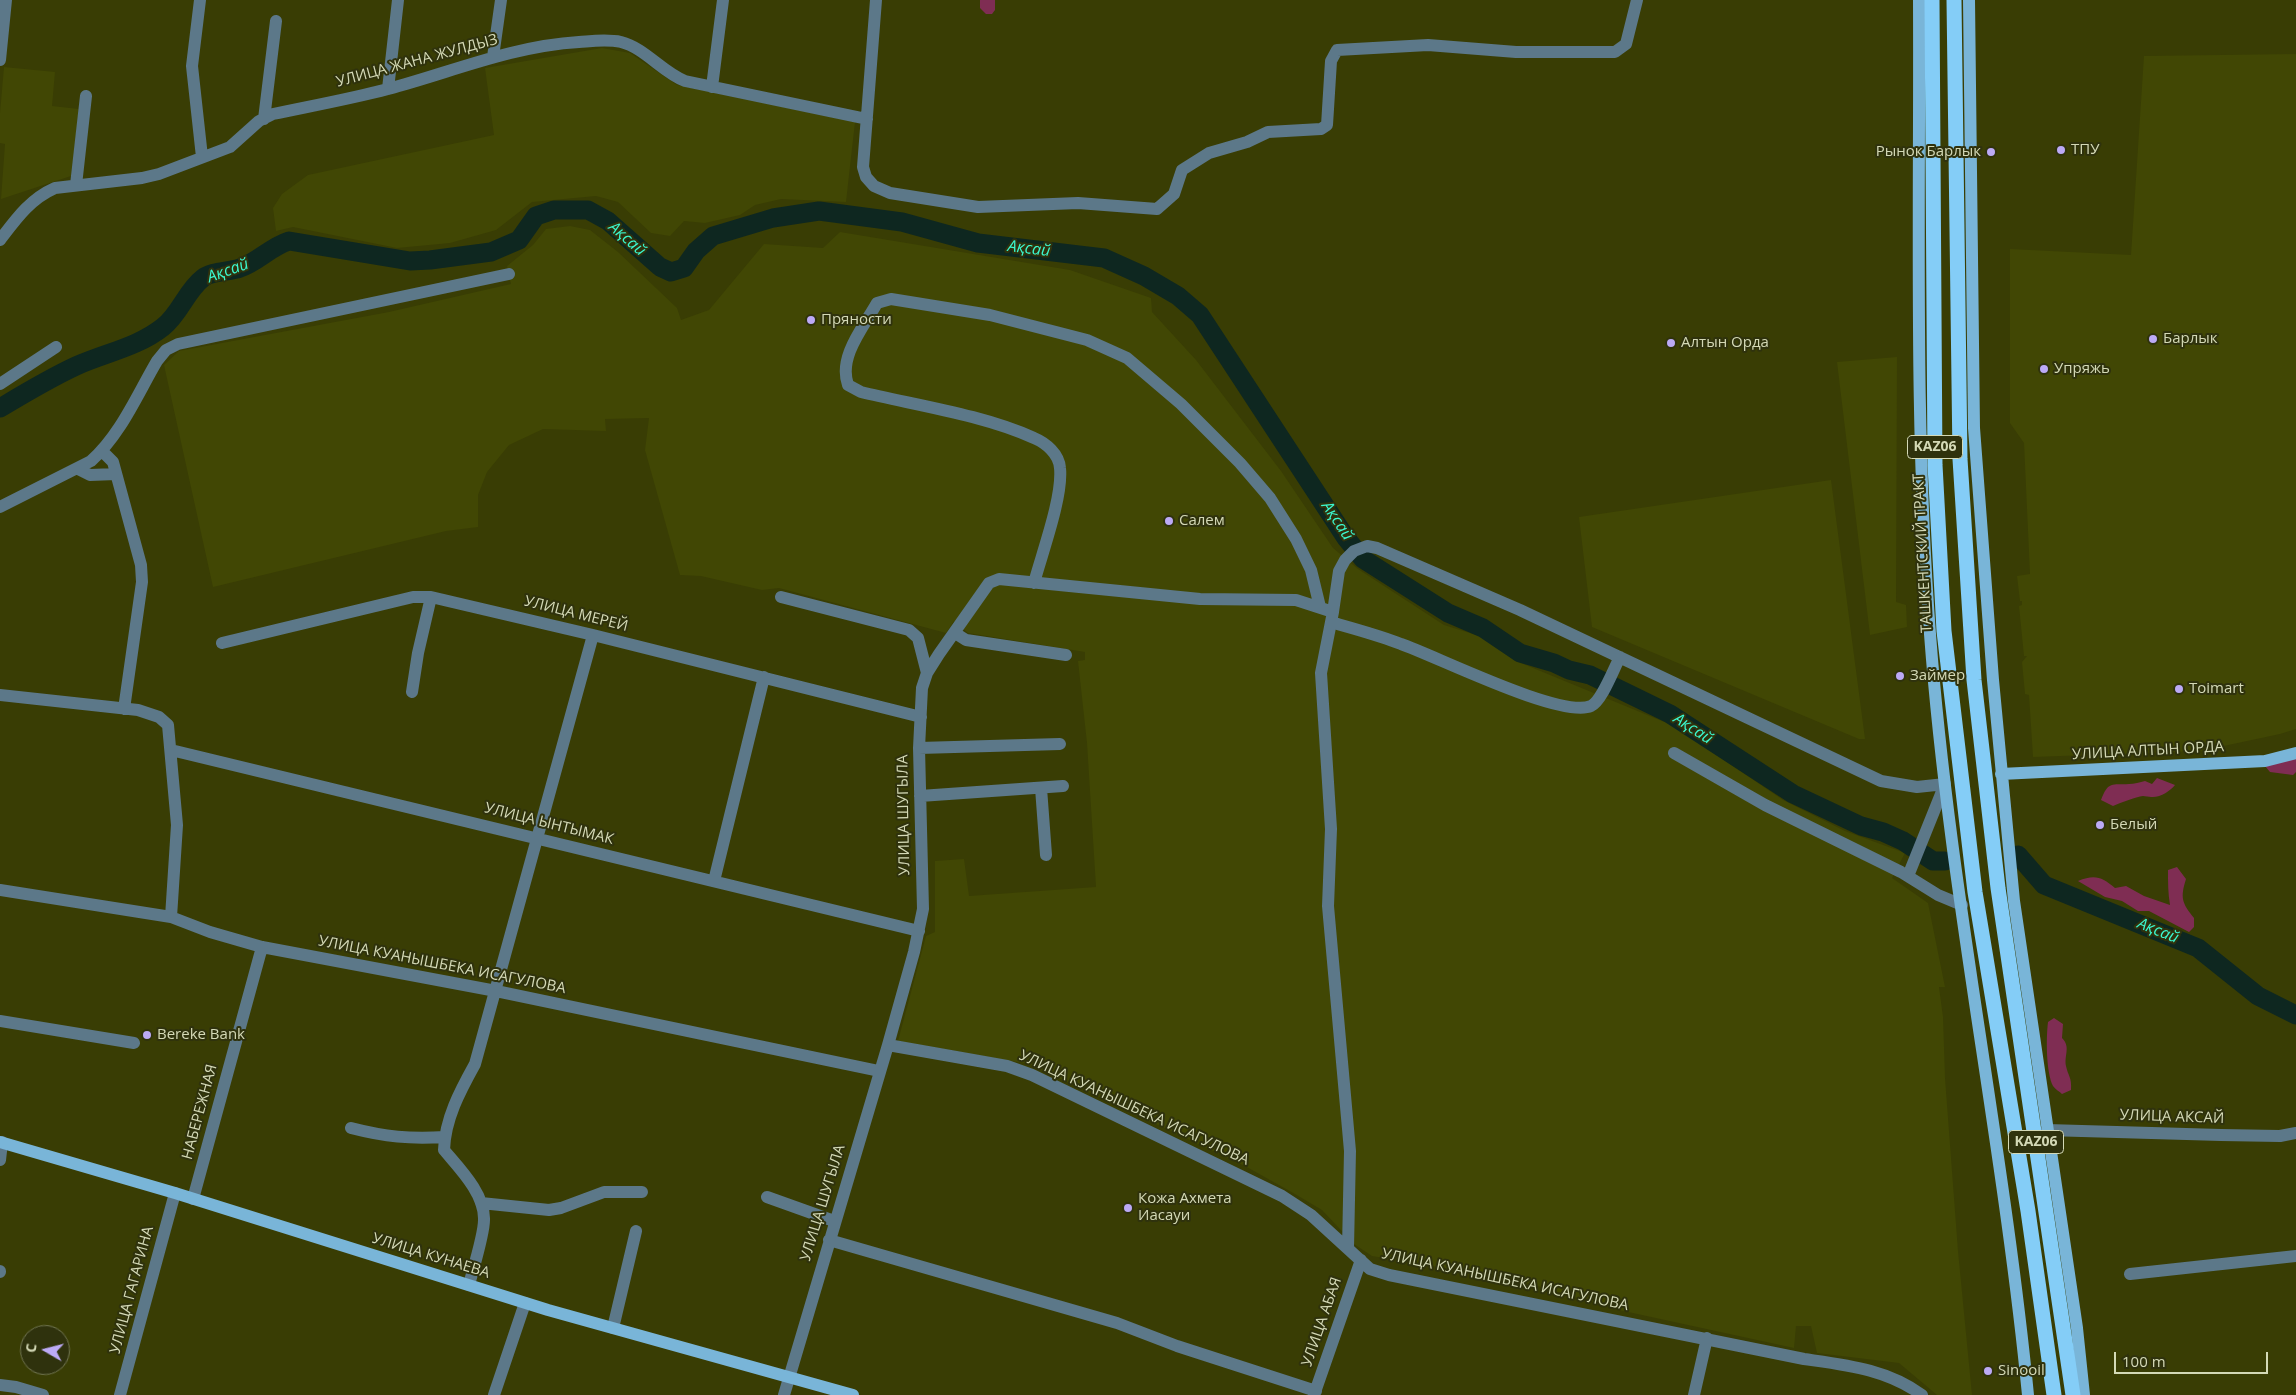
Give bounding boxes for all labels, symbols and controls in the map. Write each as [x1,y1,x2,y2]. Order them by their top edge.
street label: УЛИЦА ЖАНА ЖУЛДЫЗ [334,31,500,91]
place label: ТПУ [2071,141,2099,159]
place label: Рынок Барлык [1876,143,1981,161]
marker: ТПУ [2055,144,2067,156]
marker: Рынок Барлык [1985,146,1997,158]
water label: Ақсай [605,218,649,260]
water label: Ақсай [1007,237,1051,261]
water label: Ақсай [205,255,251,287]
place label: Пряности [821,311,892,329]
marker: Пряности [805,314,817,326]
place label: Барлык [2163,330,2218,348]
marker: Барлык [2147,333,2159,345]
place label: Алтын Орда [1681,334,1769,352]
marker: Алтын Орда [1665,337,1677,349]
place label: Упряжь [2054,360,2110,378]
marker: Упряжь [2038,363,2050,375]
road number: KАZ06 [1908,436,1962,458]
street label: ТАШКЕНТСКИЙ ТРАКТ [1910,473,1936,633]
water label: Ақсай [1317,498,1357,544]
place label: Салем [1179,512,1225,530]
marker: Салем [1163,515,1175,527]
street label: УЛИЦА МЕРЕЙ [522,592,630,636]
place label: Займер [1910,667,1965,685]
marker: Займер [1894,670,1906,682]
place label: Toimart [2189,680,2244,698]
marker: Toimart [2173,683,2185,695]
water label: Ақсай [1670,709,1716,749]
street label: УЛИЦА АЛТЫН ОРДА [2072,738,2224,764]
street label: УЛИЦА ШУГЫЛА [894,754,914,876]
street label: УЛИЦА ЫНТЫМАК [483,799,615,849]
place label: Белый [2110,816,2157,834]
marker: Белый [2094,819,2106,831]
water label: Ақсай [2135,914,2181,948]
street label: УЛИЦА КУАНЫШБЕКА ИСАГУЛОВА [317,932,567,998]
place label: Bereke Bank [157,1026,245,1044]
marker: Bereke Bank [141,1029,153,1041]
street label: УЛИЦА КУАНЫШБЕКА ИСАГУЛОВА [1016,1047,1252,1169]
street label: НАБЕРЕЖНАЯ [179,1062,221,1162]
street label: УЛИЦА АКСАЙ [2119,1106,2225,1128]
road number: KАZ06 [2008,1130,2064,1154]
street label: УЛИЦА ШУГЫЛА [797,1143,849,1263]
place label: Кожа Ахмета Иасауи [1138,1190,1232,1225]
marker: Кожа Ахмета Иасауи [1122,1202,1134,1214]
street label: УЛИЦА ГАГАРИНА [106,1224,158,1356]
street label: УЛИЦА КУНАЕВА [370,1230,492,1282]
street label: УЛИЦА КУАНЫШБЕКА ИСАГУЛОВА [1380,1245,1630,1315]
street label: УЛИЦА АБАЯ [1298,1275,1346,1369]
north arrow [20,1325,70,1375]
text: С [21,1342,41,1354]
scale bar [2116,1342,2270,1374]
text: 100 m [2122,1351,2166,1371]
place label: Sinooil [1998,1362,2045,1380]
marker: Sinooil [1982,1365,1994,1377]

